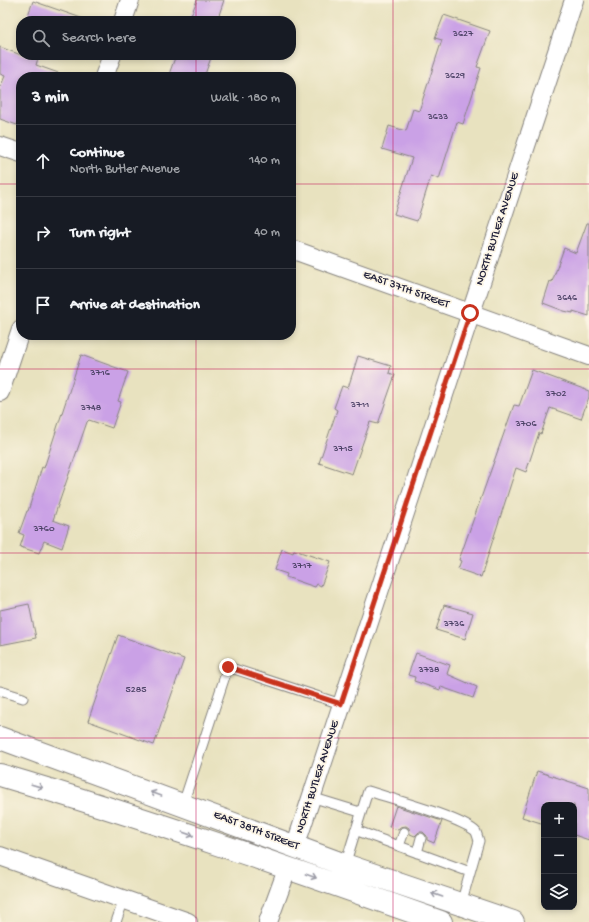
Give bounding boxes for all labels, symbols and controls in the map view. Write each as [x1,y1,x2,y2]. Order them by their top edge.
search box [16,16,296,60]
icon: search [30,27,52,49]
house number: 3627 [452,28,474,40]
text: Search here [62,29,136,47]
house number: 3629 [444,70,465,82]
text: 3 min [32,88,69,108]
text: Walk · 180 m [211,91,280,106]
house number: 3633 [427,111,448,123]
text: Continue [70,144,124,162]
icon: ahead [32,150,54,172]
text: 140 m [249,153,280,168]
text: North Butler Avenue [70,162,180,177]
street label: NORTH BUTLER AVENUE [473,170,523,287]
icon: right [32,222,54,244]
text: Turn right [70,224,130,242]
text: 40 m [254,225,280,240]
street label: EAST 37TH STREET [361,268,452,313]
house number: 3646 [556,292,578,304]
icon: arrive [32,294,54,316]
text: Arrive at destination [70,296,200,314]
route start [461,304,479,322]
house number: 3716 [89,367,111,379]
house number: 3702 [545,388,567,400]
house number: 3711 [350,399,369,411]
house number: 3748 [80,402,102,414]
house number: 3706 [514,418,537,430]
house number: 3715 [332,443,353,455]
house number: 3760 [32,523,55,535]
house number: 3717 [291,560,313,572]
house number: 3736 [443,618,465,630]
route end [219,658,237,676]
house number: 3738 [417,664,440,676]
house number: 5285 [126,684,146,696]
street label: NORTH BUTLER AVENUE [293,718,343,835]
one-way arrow [31,783,44,790]
one-way arrow [151,790,163,798]
map controls [541,802,577,910]
button: + [541,802,577,838]
street label: EAST 38TH STREET [211,808,302,854]
one-way arrow [181,831,194,838]
button: − [541,838,577,874]
one-way arrow [305,872,317,880]
button: layers [541,874,577,910]
one-way arrow [431,891,443,899]

